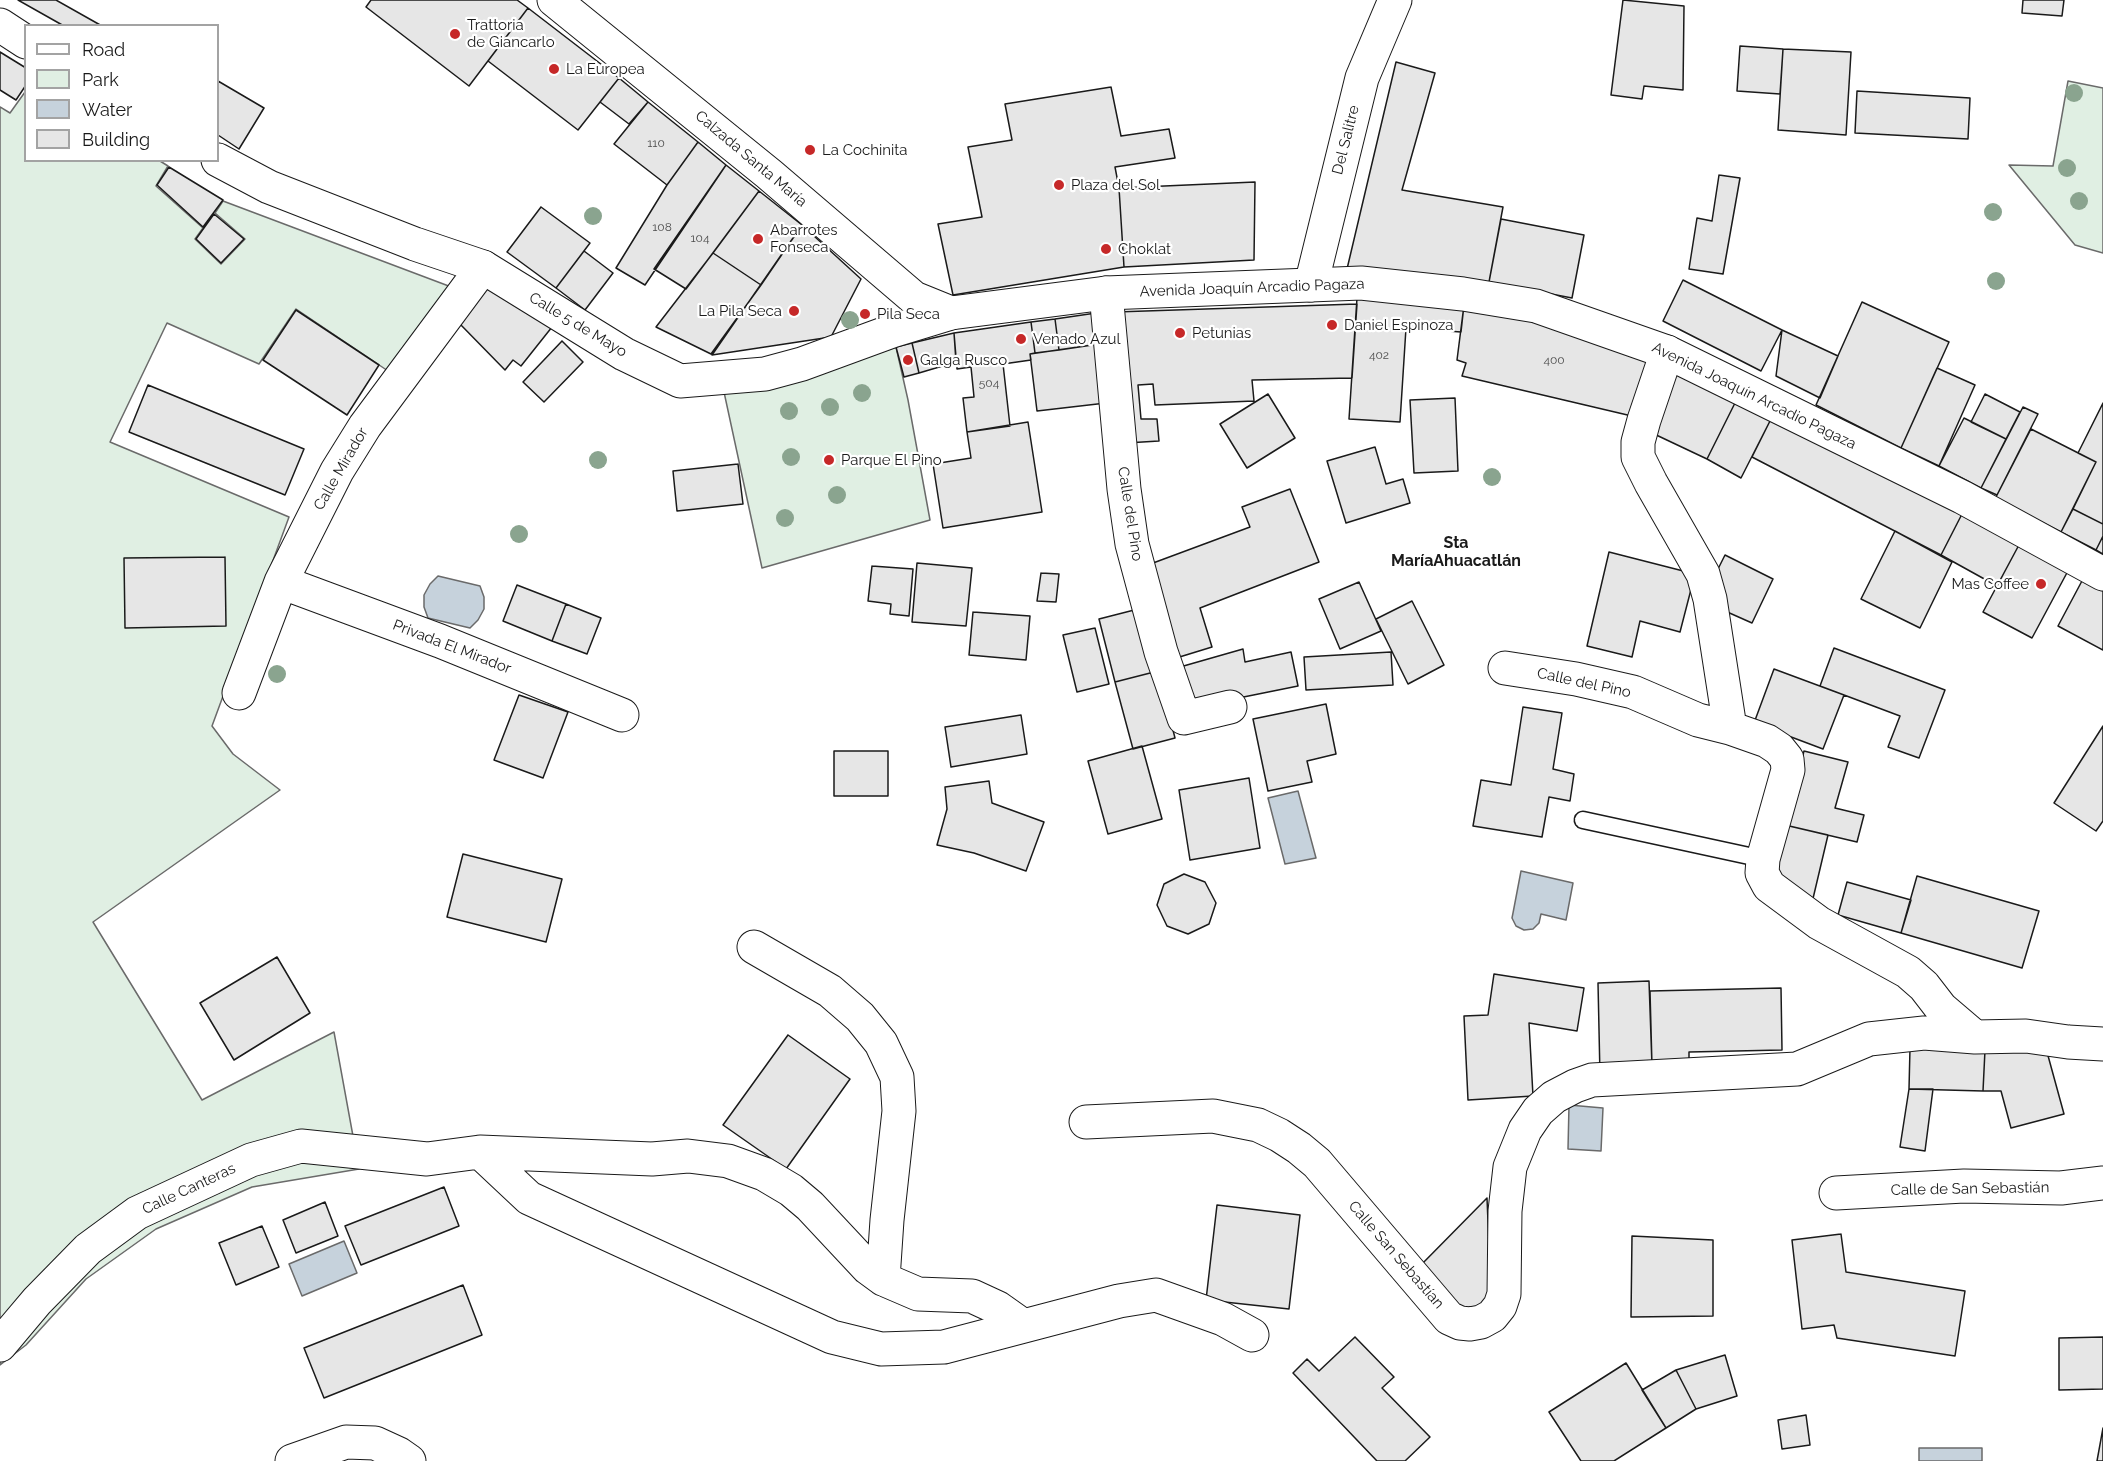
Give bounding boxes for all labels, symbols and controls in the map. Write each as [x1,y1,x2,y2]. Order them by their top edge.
place label: Trattoria de Giancarlo [467,16,555,51]
legend [24,24,219,162]
marker: Trattoria de Giancarlo [448,27,462,41]
text: Road [82,39,125,60]
place label: La Europea [566,60,645,78]
marker: La Europea [547,62,561,76]
text: Park [82,69,119,90]
text: Water [82,99,132,120]
street label: Del Salitre [1329,103,1363,177]
street label: Calzada Santa María [691,107,811,211]
text: Building [82,129,150,150]
house number: 110 [647,136,665,150]
place label: La Cochinita [822,141,907,159]
marker: La Cochinita [803,143,817,157]
place label: Plaza del Sol [1071,176,1160,194]
marker: Plaza del Sol [1052,178,1066,192]
house number: 108 [652,220,672,234]
place label: Abarrotes Fonseca [770,221,838,256]
house number: 104 [690,231,710,245]
marker: Abarrotes Fonseca [751,232,765,246]
place label: Choklat [1118,240,1171,258]
marker: Choklat [1099,242,1113,256]
street label: Avenida Joaquín Arcadio Pagaza [1139,275,1365,301]
street label: Calle 5 de Mayo [526,289,630,361]
place label: La Pila Seca [698,302,782,320]
marker: La Pila Seca [787,304,801,318]
place label: Pila Seca [877,305,940,323]
marker: Pila Seca [858,307,872,321]
place label: Daniel Espinoza [1344,316,1454,334]
marker: Daniel Espinoza [1325,318,1339,332]
place label: Petunias [1192,324,1251,342]
marker: Petunias [1173,326,1187,340]
place label: Venado Azul [1033,330,1120,348]
marker: Venado Azul [1014,332,1028,346]
street label: Avenida Joaquín Arcadio Pagaza [1649,339,1859,453]
house number: 402 [1369,348,1389,362]
place label: Galga Rusco [920,351,1007,369]
marker: Galga Rusco [901,353,915,367]
house number: 400 [1543,353,1565,367]
house number: 504 [979,376,999,390]
street label: Calle Mirador [310,424,372,514]
place label: Parque El Pino [841,451,942,469]
marker: Parque El Pino [822,453,836,467]
street label: Calle del Pino [1114,465,1146,563]
district label: Sta MaríaAhuacatlán [1391,533,1521,571]
place label: Mas Coffee [1951,575,2029,593]
marker: Mas Coffee [2034,577,2048,591]
street label: Privada El Mirador [390,616,514,678]
street label: Calle del Pino [1535,664,1633,702]
street label: Calle Canteras [140,1160,238,1218]
street label: Calle de San Sebastián [1890,1179,2050,1199]
street label: Calle San Sebastían [1344,1197,1448,1313]

